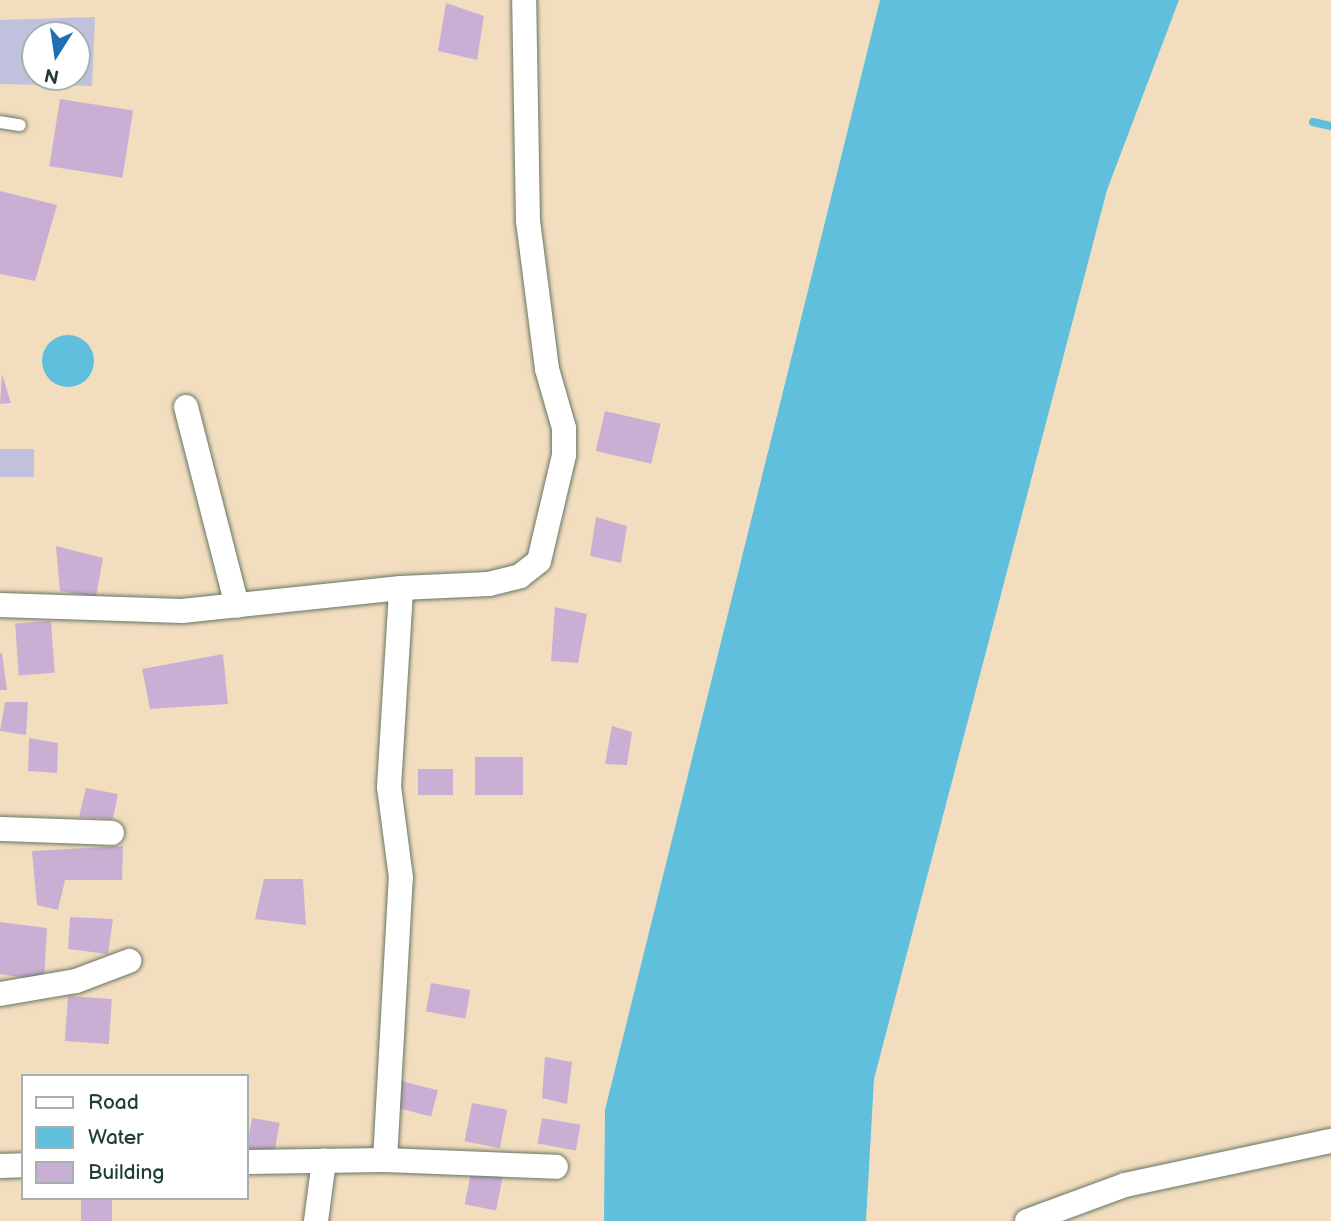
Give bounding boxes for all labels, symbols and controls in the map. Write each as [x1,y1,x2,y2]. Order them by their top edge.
north arrow [21,21,91,91]
text: N [43,62,61,88]
legend [21,1074,248,1200]
text: Road [88,1090,139,1115]
text: Water [88,1125,144,1150]
text: Building [88,1160,164,1185]

